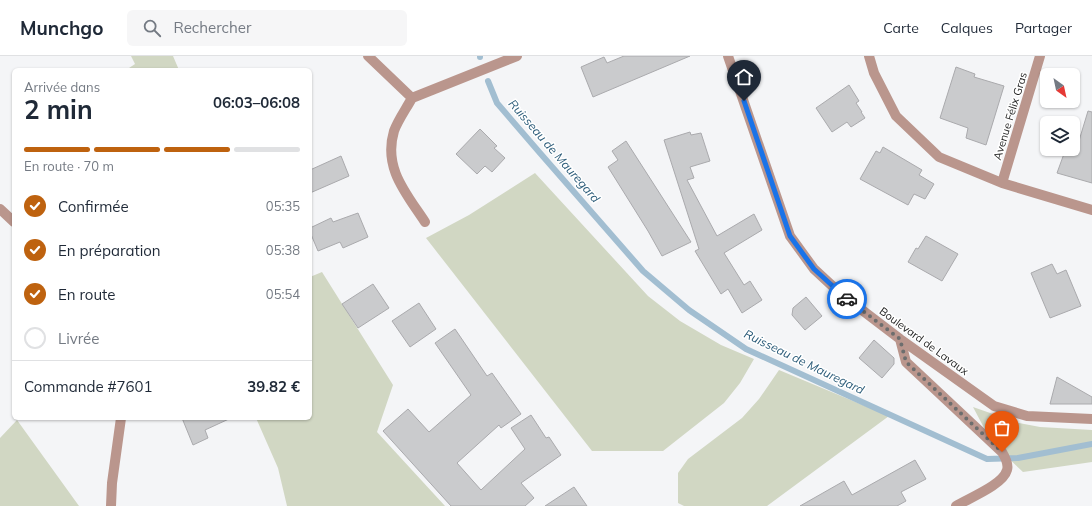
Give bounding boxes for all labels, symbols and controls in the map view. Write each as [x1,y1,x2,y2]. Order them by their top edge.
search box [127,10,407,46]
text: Munchgo [20,16,103,40]
icon: search [141,17,163,39]
text: Rechercher [173,18,251,37]
text: Carte [883,19,919,37]
text: Calques [941,19,993,37]
text: Partager [1015,19,1072,37]
pin [727,60,761,101]
icon: home [733,66,755,88]
north arrow [1040,68,1080,108]
map controls [1040,68,1080,156]
street label: Avenue Félix Gras [990,70,1030,162]
text: Arrivée dans [24,79,100,95]
text: 2 min [24,93,93,126]
text: 06:03–06:08 [213,93,300,112]
water label: Ruisseau de Mauregard [505,96,604,206]
button: layers [1040,116,1080,156]
text: En route · 70 m [24,158,114,174]
icon: check [24,195,46,217]
text: Confirmée [58,197,129,216]
text: 05:35 [266,198,300,214]
icon: check [24,239,46,261]
text: En préparation [58,241,161,260]
text: 05:38 [266,242,300,258]
courier [827,279,867,319]
icon: check [24,283,46,305]
text: En route [58,285,115,304]
text: 05:54 [266,286,300,302]
icon: car [836,288,858,310]
street label: Boulevard de Lavaux [877,304,971,378]
water label: Ruisseau de Mauregard [742,326,867,398]
text: Livrée [58,329,99,348]
text: Commande #7601 [24,377,153,396]
text: 39.82 € [247,377,300,396]
pin [985,411,1019,452]
icon: bag [991,417,1013,439]

